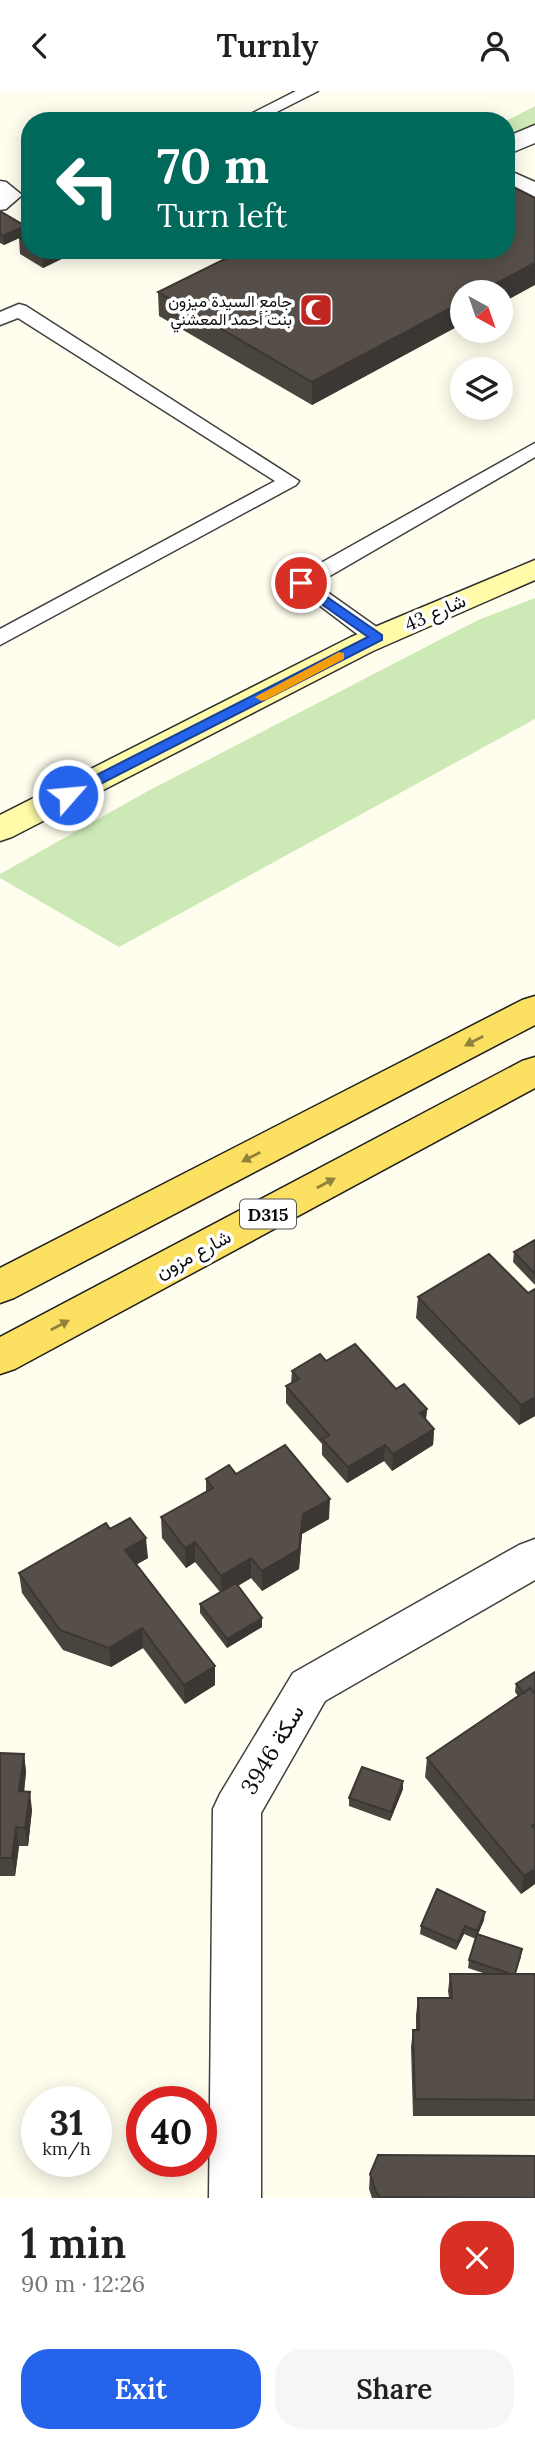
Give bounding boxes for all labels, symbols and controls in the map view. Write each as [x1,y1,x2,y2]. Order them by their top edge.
text: Turnly [217,25,318,66]
icon: back [21,27,59,65]
icon: person [476,27,514,65]
text: 70 m [157,134,269,196]
icon: left [42,140,133,231]
text: Turn left [157,195,287,236]
north arrow [450,280,513,343]
map controls [450,280,513,420]
place label: جامع السيدة ميزون بنت أحمد المعشني [168,291,292,333]
mosque icon: جامع السيدة ميزون بنت أحمد المعشني [297,291,335,329]
button: layers [450,357,513,420]
pin [271,553,331,613]
icon: arrive [282,564,320,602]
street label: شارع 43 [401,588,470,637]
position arrow [31,758,105,832]
one-way arrow [464,1034,484,1046]
one-way arrow [241,1151,261,1162]
one-way arrow [316,1177,335,1189]
road number: D315 [240,1199,296,1229]
street label: شارع مزون [151,1224,235,1285]
one-way arrow [50,1319,70,1331]
street label: سكة 3946 [234,1699,310,1799]
speed limit sign: 40 [126,2086,217,2177]
text: 31 [50,2100,83,2145]
text: km/h [42,2137,91,2160]
text: 1 min [21,2216,126,2270]
button: close [440,2221,514,2295]
text: 90 m · 12:26 [21,2269,145,2298]
button: Exit [21,2349,261,2429]
button: Share [275,2349,514,2429]

